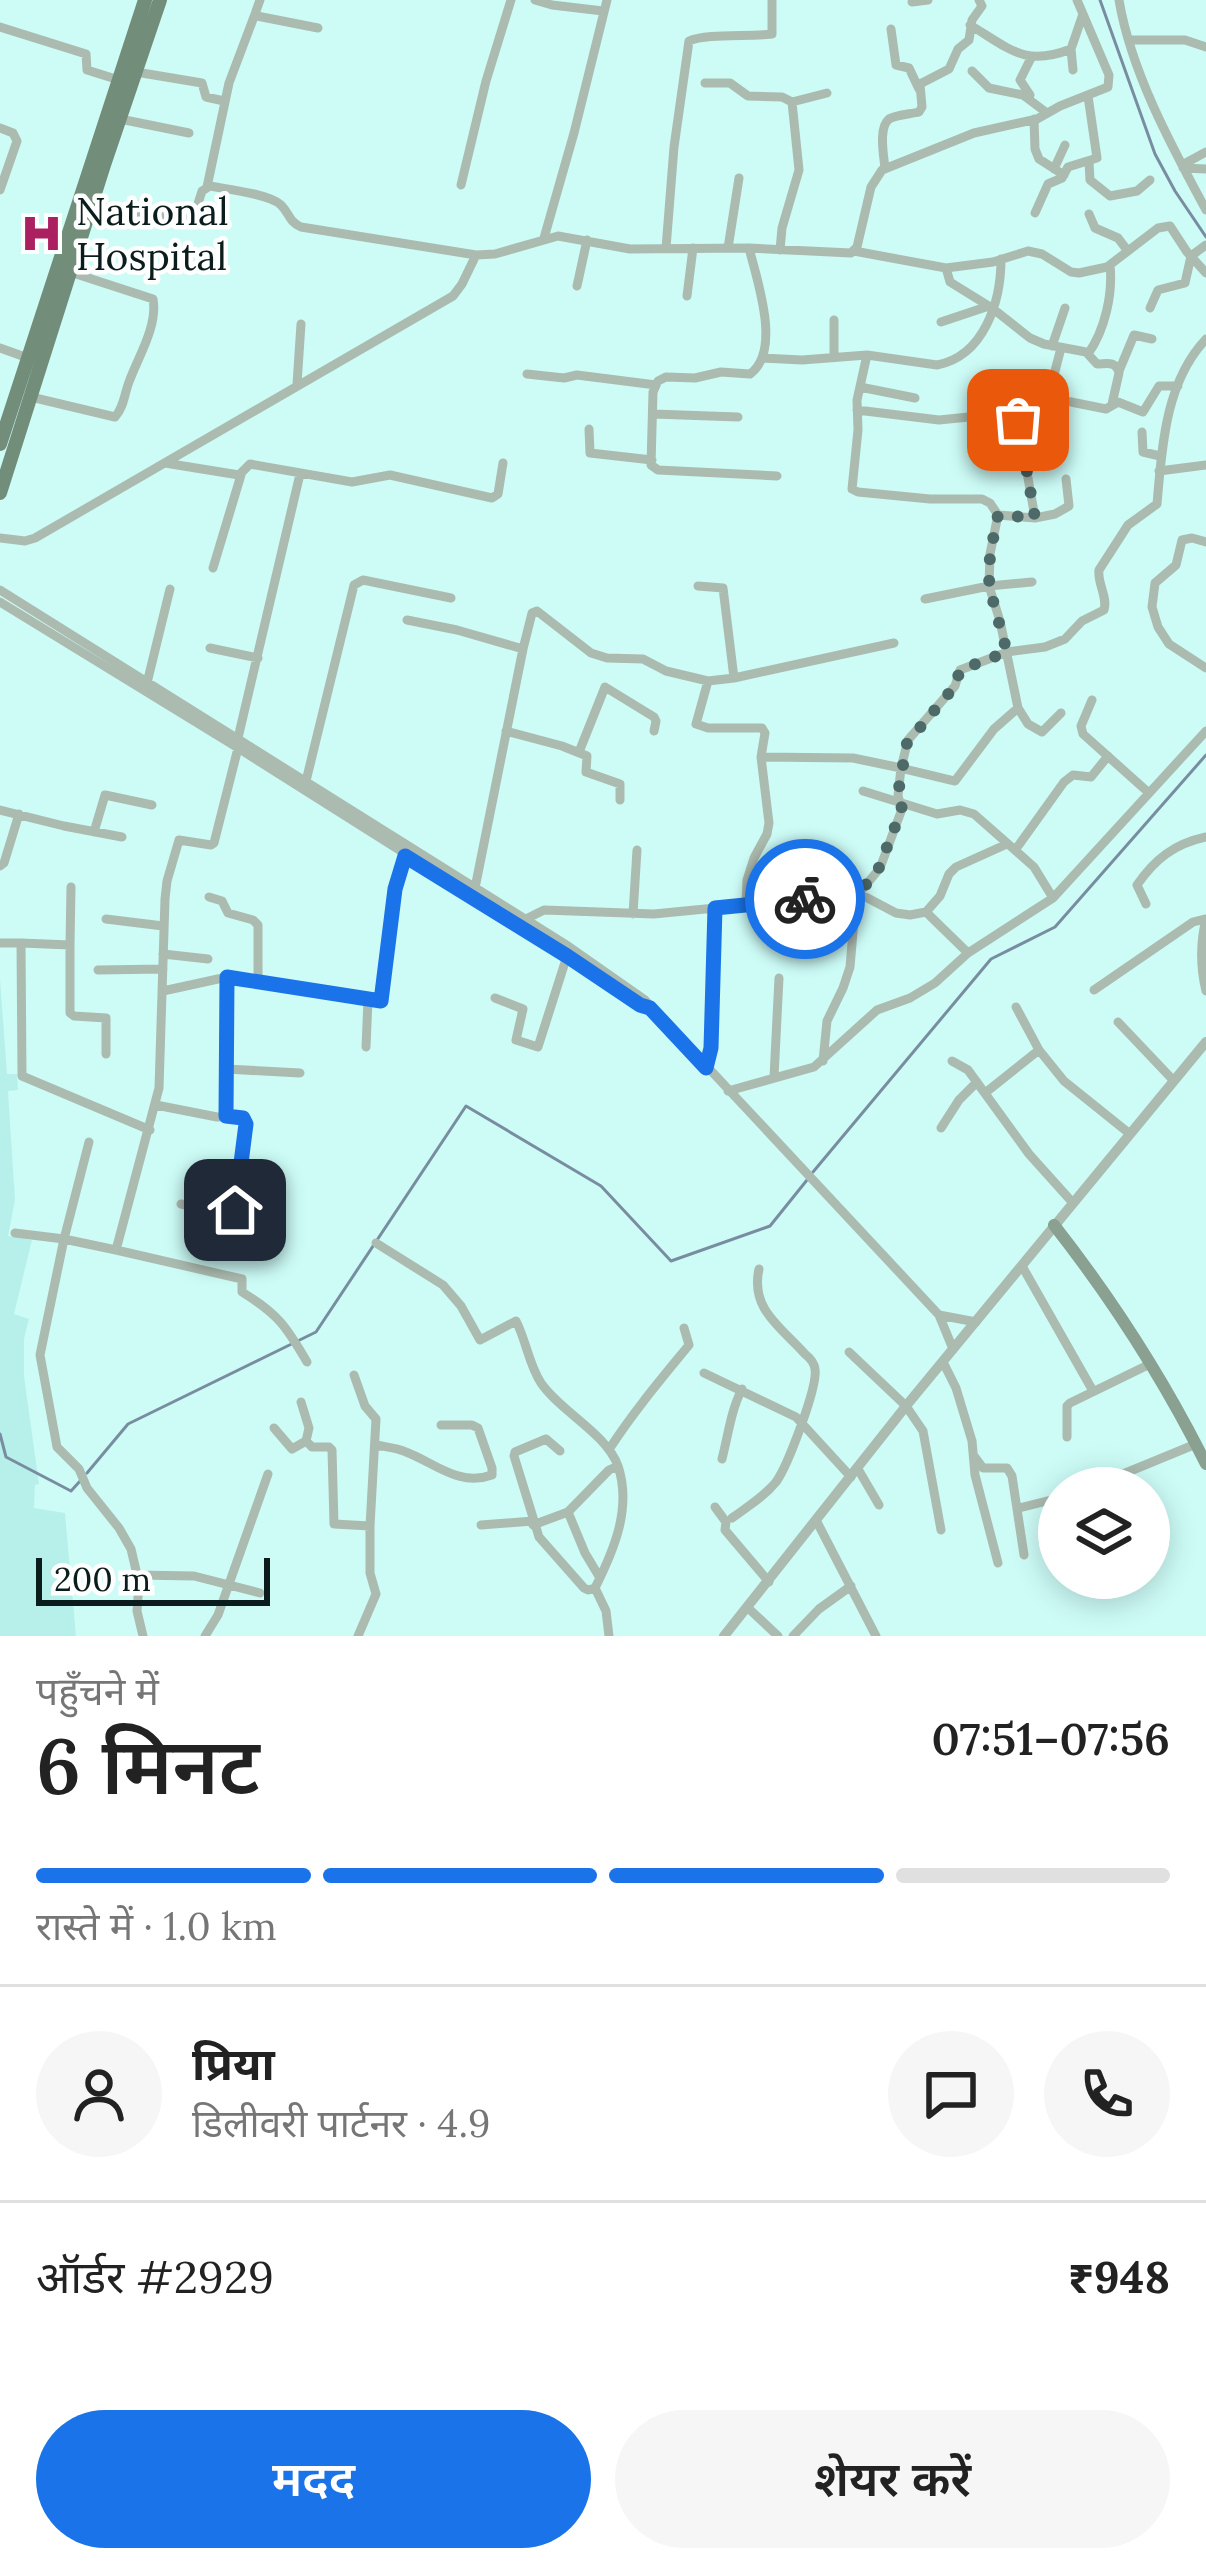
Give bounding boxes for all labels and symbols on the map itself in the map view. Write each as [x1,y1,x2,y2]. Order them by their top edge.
place label: National Hospital [76,186,229,281]
hospital icon: National Hospital [19,210,65,256]
pin [967,369,1069,471]
courier [745,839,865,959]
pin [184,1159,286,1261]
scale bar [36,1552,270,1605]

